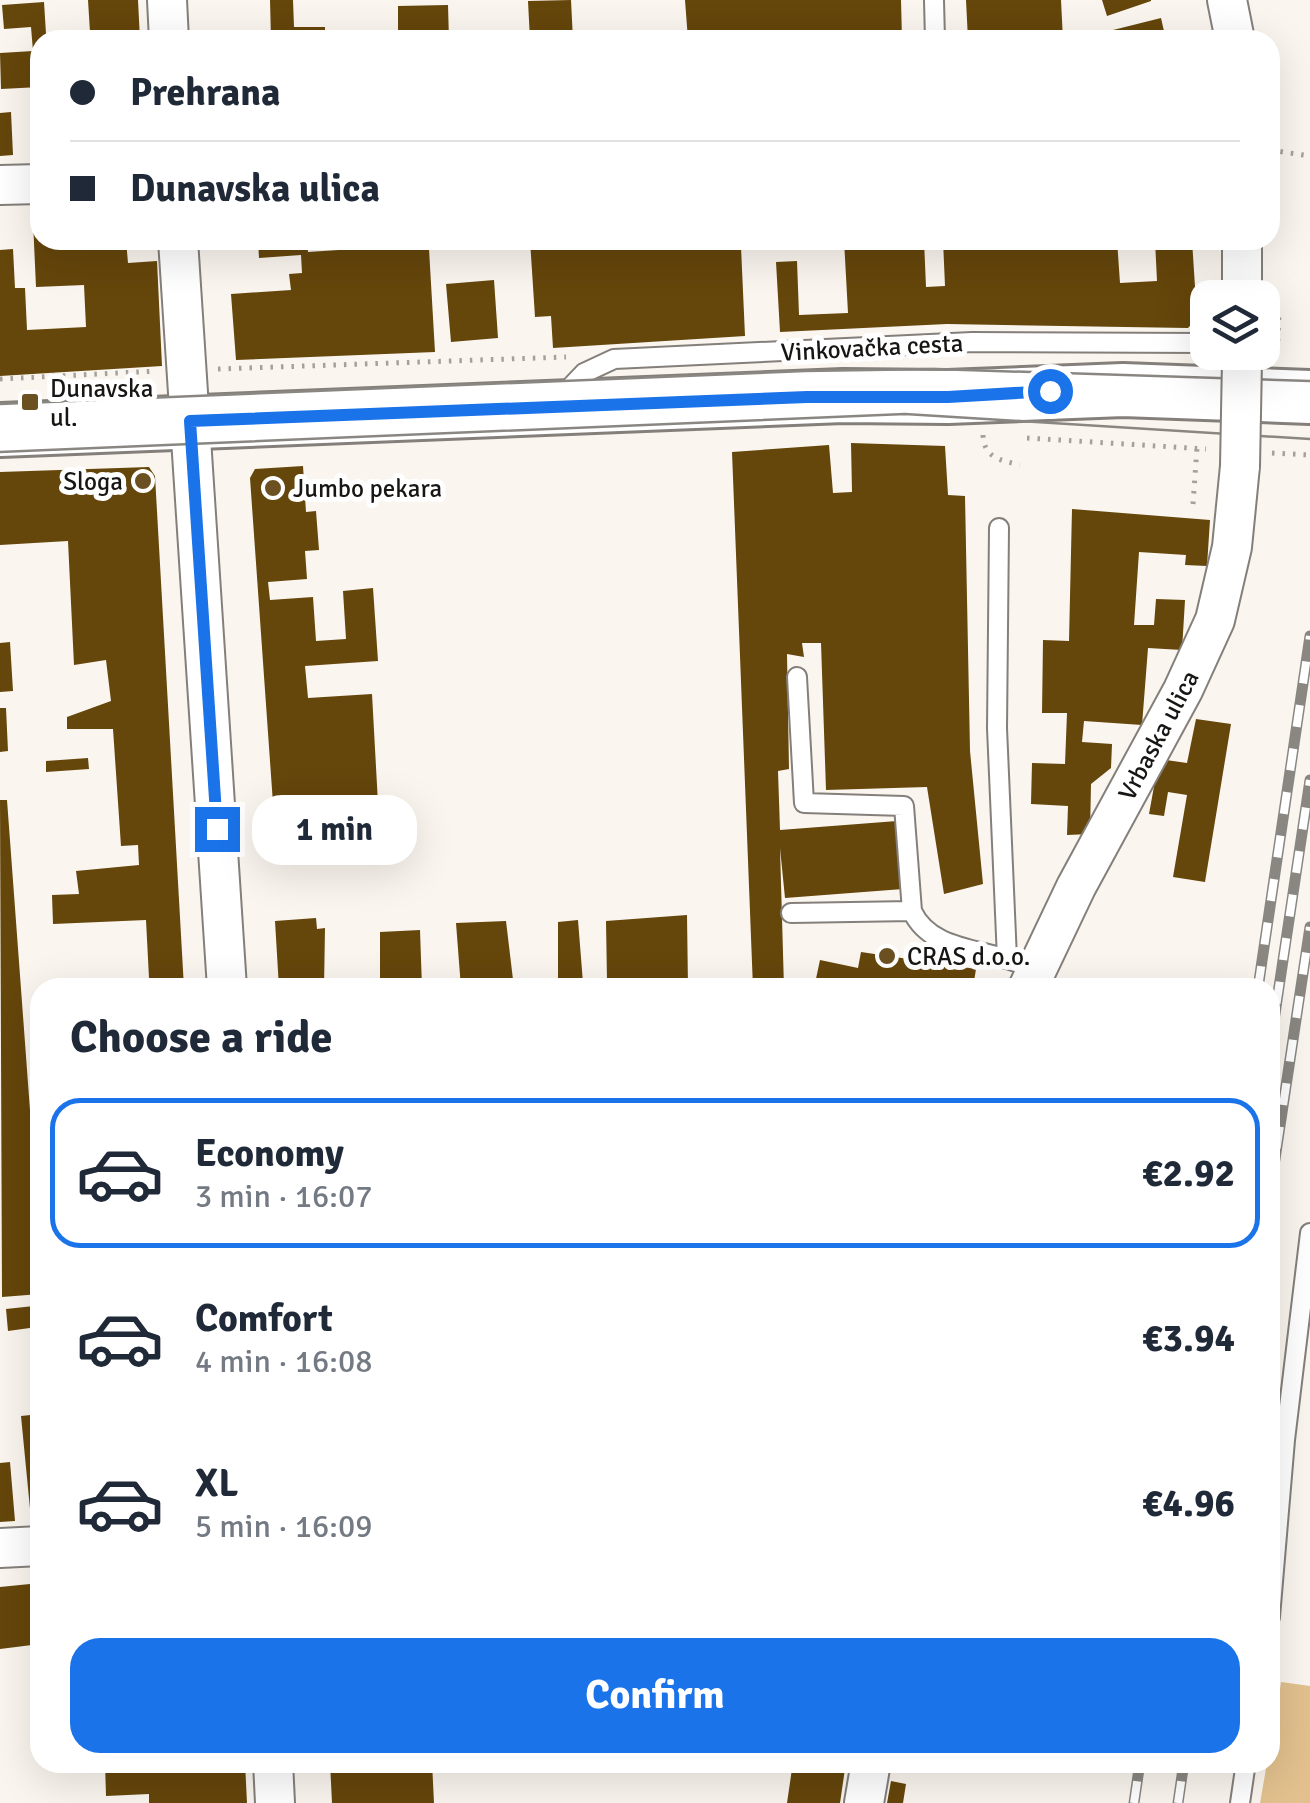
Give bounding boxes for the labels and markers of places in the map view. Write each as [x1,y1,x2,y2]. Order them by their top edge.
place label: Dunavska ul. [50,373,153,433]
marker: Dunavska ul. [19,391,41,413]
place label: Sloga [63,466,123,497]
marker: Sloga [132,470,154,492]
place label: Jumbo pekara [293,473,442,504]
marker: Jumbo pekara [262,477,284,499]
place label: CRAS d.o.o. [907,941,1030,972]
marker: CRAS d.o.o. [876,945,898,967]

